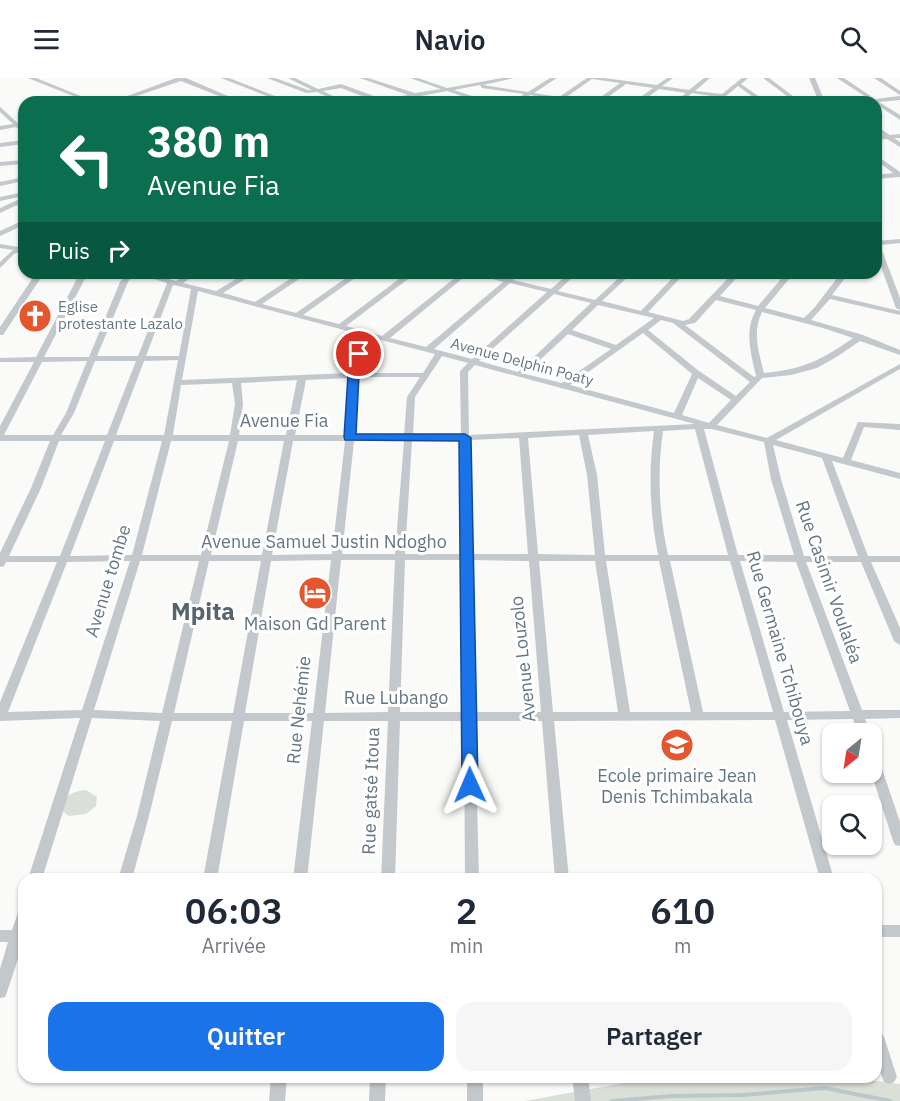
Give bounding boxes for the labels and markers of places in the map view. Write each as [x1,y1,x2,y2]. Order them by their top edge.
place label: Eglise protestante Lazalo [58,297,183,333]
church icon: Eglise protestante Lazalo [17,298,53,334]
pin [333,328,384,379]
hotel icon: Maison Gd Parent [297,575,333,611]
place label: Maison Gd Parent [244,612,386,635]
school or university icon: Ecole primaire Jean Denis Tchimbakala [659,727,695,763]
place label: Ecole primaire Jean Denis Tchimbakala [597,764,757,808]

